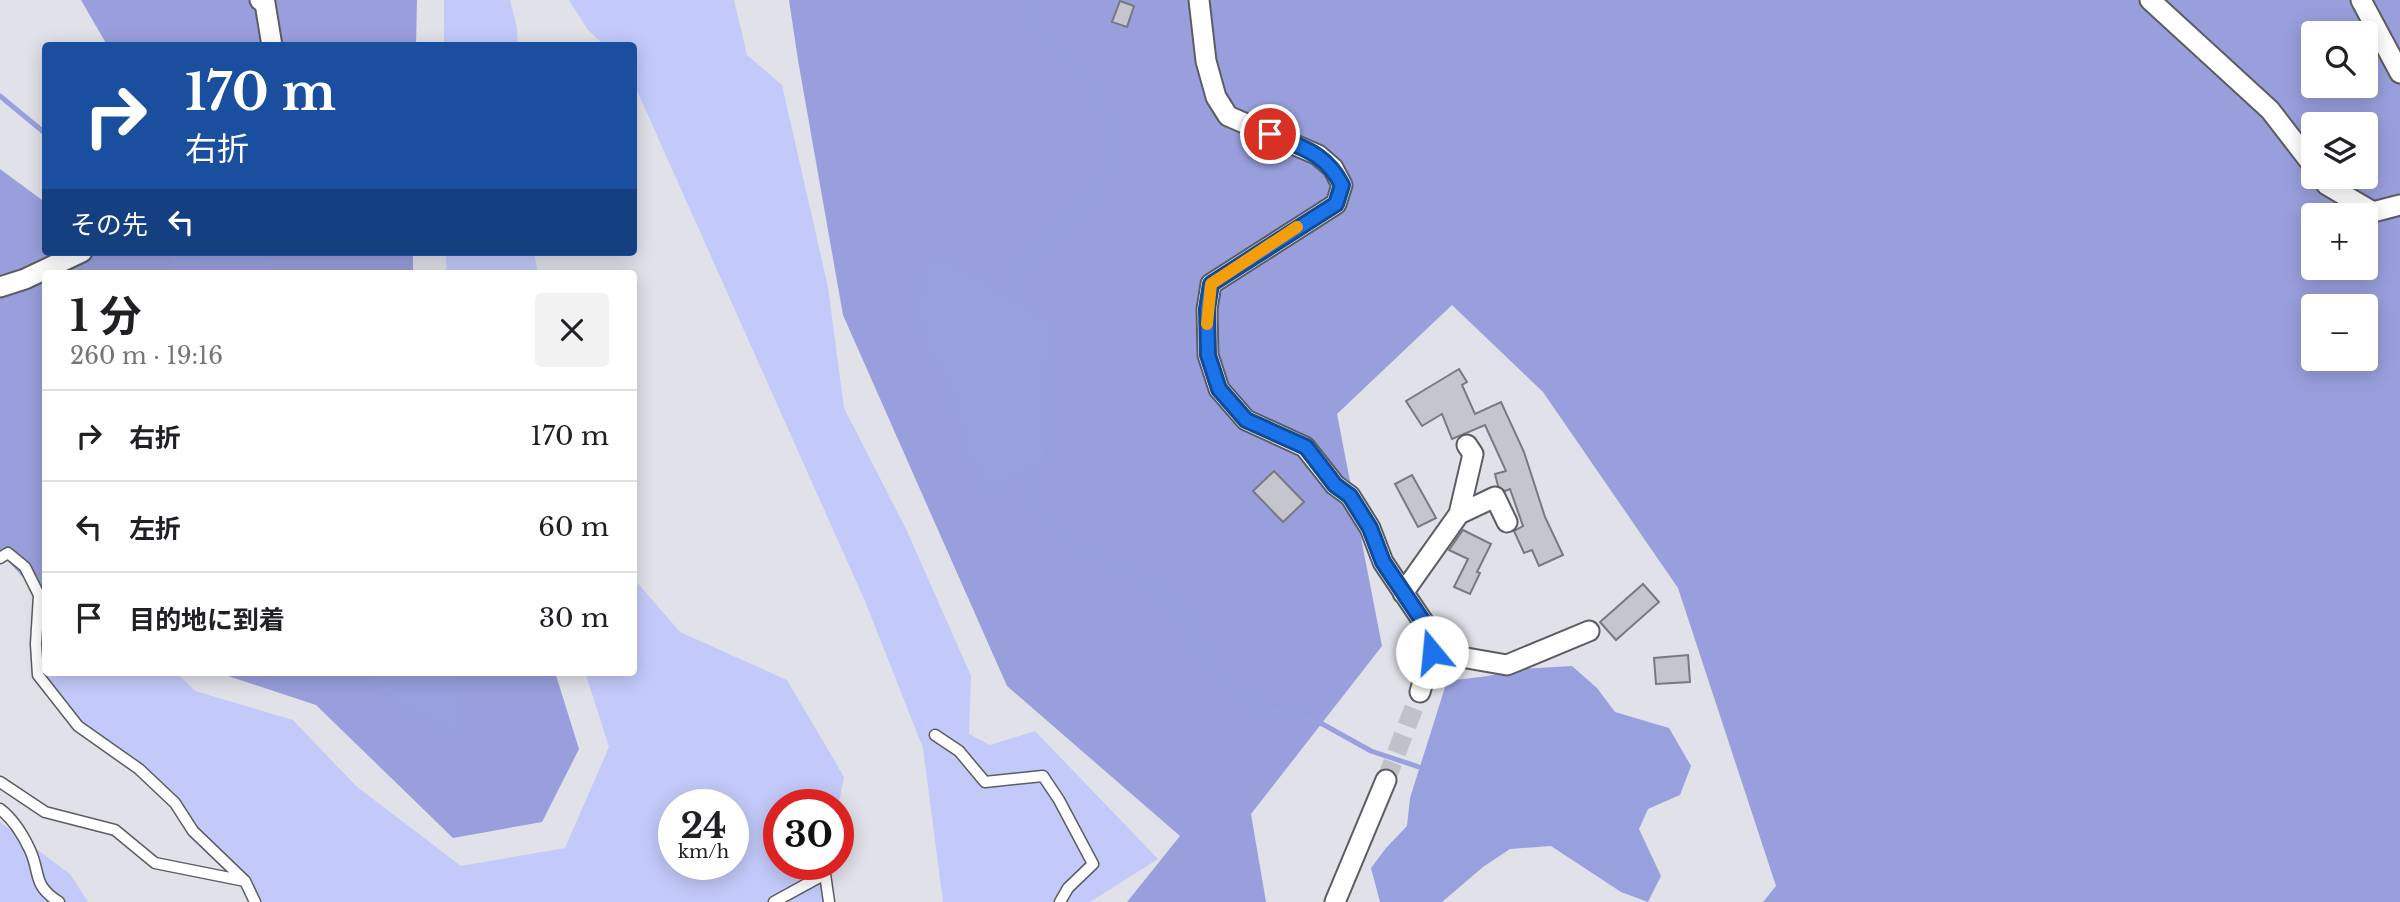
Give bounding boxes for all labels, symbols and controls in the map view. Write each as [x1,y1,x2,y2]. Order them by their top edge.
map controls [2301,21,2378,371]
button: search [2301,21,2378,98]
text: 170 m [185,62,336,123]
icon: right [70,70,161,161]
pin [1240,104,1300,164]
button: layers [2301,112,2378,189]
icon: arrive [1251,115,1289,153]
text: 右折 [185,129,249,169]
icon: left [162,203,200,241]
button: + [2301,203,2378,280]
text: その先 [70,209,148,241]
text: 1 分 [70,290,141,342]
button: close [535,293,609,367]
button: − [2301,294,2378,371]
text: 260 m · 19:16 [70,342,223,370]
icon: right [70,417,108,455]
text: 170 m [530,420,609,452]
text: 右折 [129,422,181,454]
icon: left [70,508,108,546]
text: 60 m [538,511,609,543]
text: 左折 [129,513,181,545]
icon: arrive [70,599,108,637]
text: 30 m [539,602,609,634]
text: 目的地に到着 [129,604,285,636]
position arrow [1395,615,1469,689]
speed limit sign: 30 [763,789,854,880]
text: 24 [680,804,727,847]
text: km/h [678,841,729,863]

